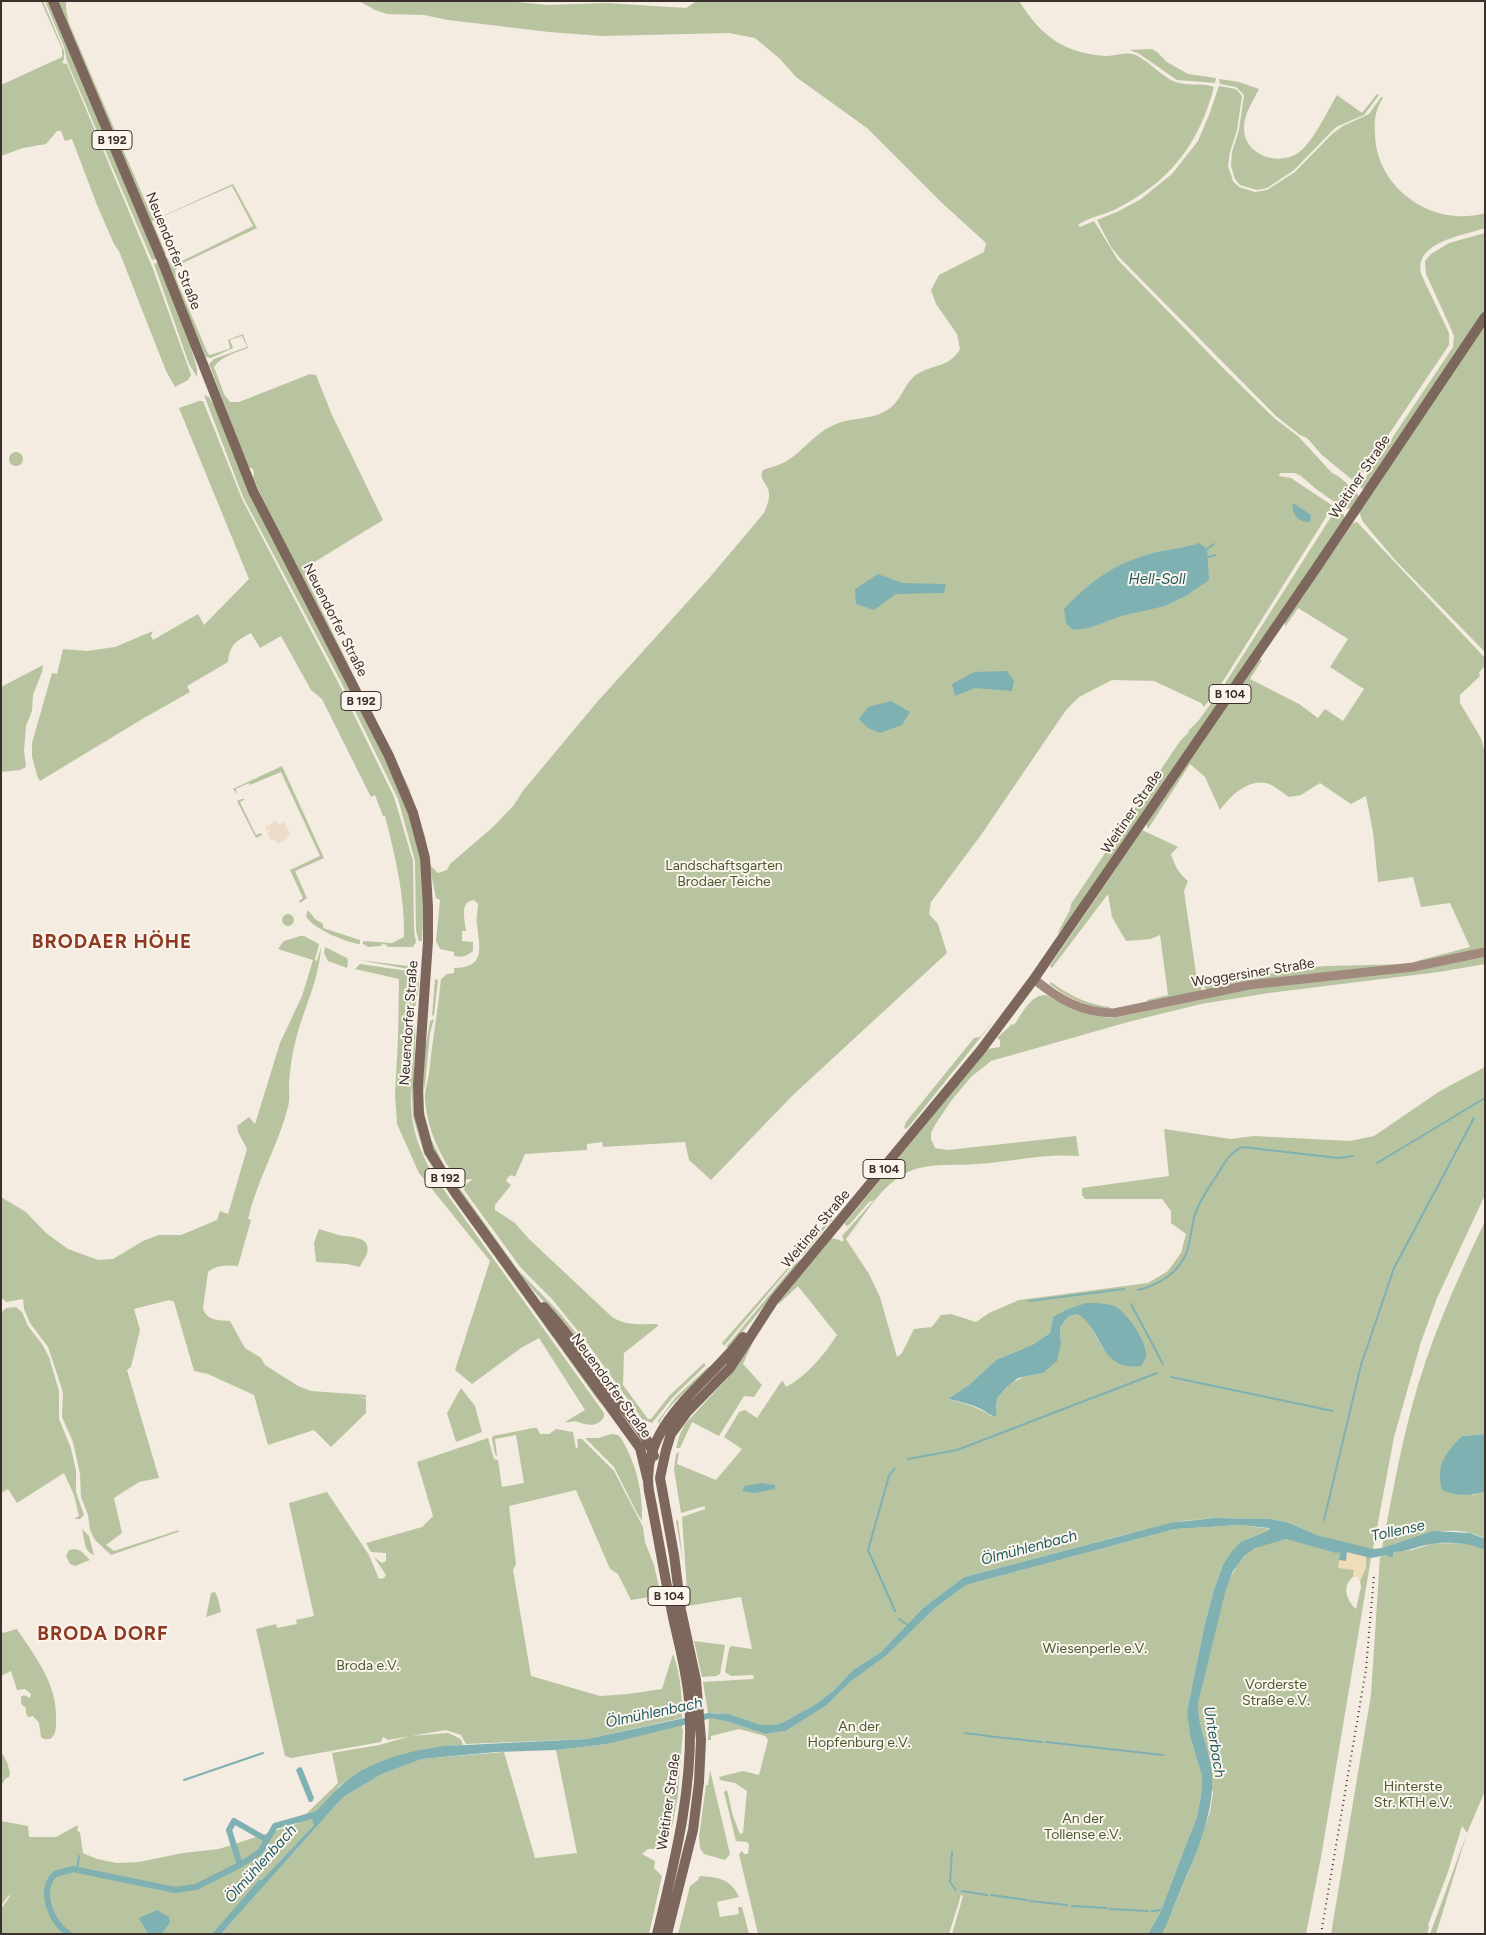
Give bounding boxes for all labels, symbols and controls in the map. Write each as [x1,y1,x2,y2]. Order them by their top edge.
road number: B 192 [92,130,132,150]
street label: Neuendorfer Straße [142,190,204,312]
street label: Weitiner Straße [1326,432,1394,522]
street label: Neuendorfer Straße [299,560,371,680]
water label: Hell-Soll [1129,571,1185,589]
road number: B 104 [1209,684,1251,704]
road number: B 192 [341,691,381,710]
street label: Weitiner Straße [1098,767,1166,857]
park label: Landschaftsgarten Brodaer Teiche [665,858,783,890]
district label: BRODAER HÖHE [30,931,194,953]
street label: Woggersiner Straße [1190,955,1316,991]
street label: Neuendorfer Straße [396,960,422,1086]
road number: B 104 [863,1160,905,1178]
road number: B 192 [425,1168,465,1188]
street label: Weitiner Straße [778,1186,854,1272]
street label: Neuendorfer Straße [567,1330,655,1442]
water label: Tollense [1369,1517,1427,1545]
water label: Ölmühlenbach [979,1527,1079,1569]
road number: B 104 [648,1586,690,1605]
district label: BRODA DORF [36,1623,170,1645]
park label: Wiesenperle e.V. [1043,1641,1147,1657]
park label: Broda e.V. [336,1658,400,1674]
park label: Vorderste Straße e.V. [1242,1677,1310,1710]
water label: Ölmühlenbach [604,1694,704,1732]
water label: Unterbach [1199,1705,1229,1779]
park label: An der Hopfenburg e.V. [807,1719,911,1751]
street label: Weitiner Straße [654,1753,684,1851]
park label: Hinterste Str. KTH e.V. [1374,1779,1452,1811]
park label: An der Tollense e.V. [1044,1811,1122,1844]
water label: Ölmühlenbach [221,1821,301,1907]

